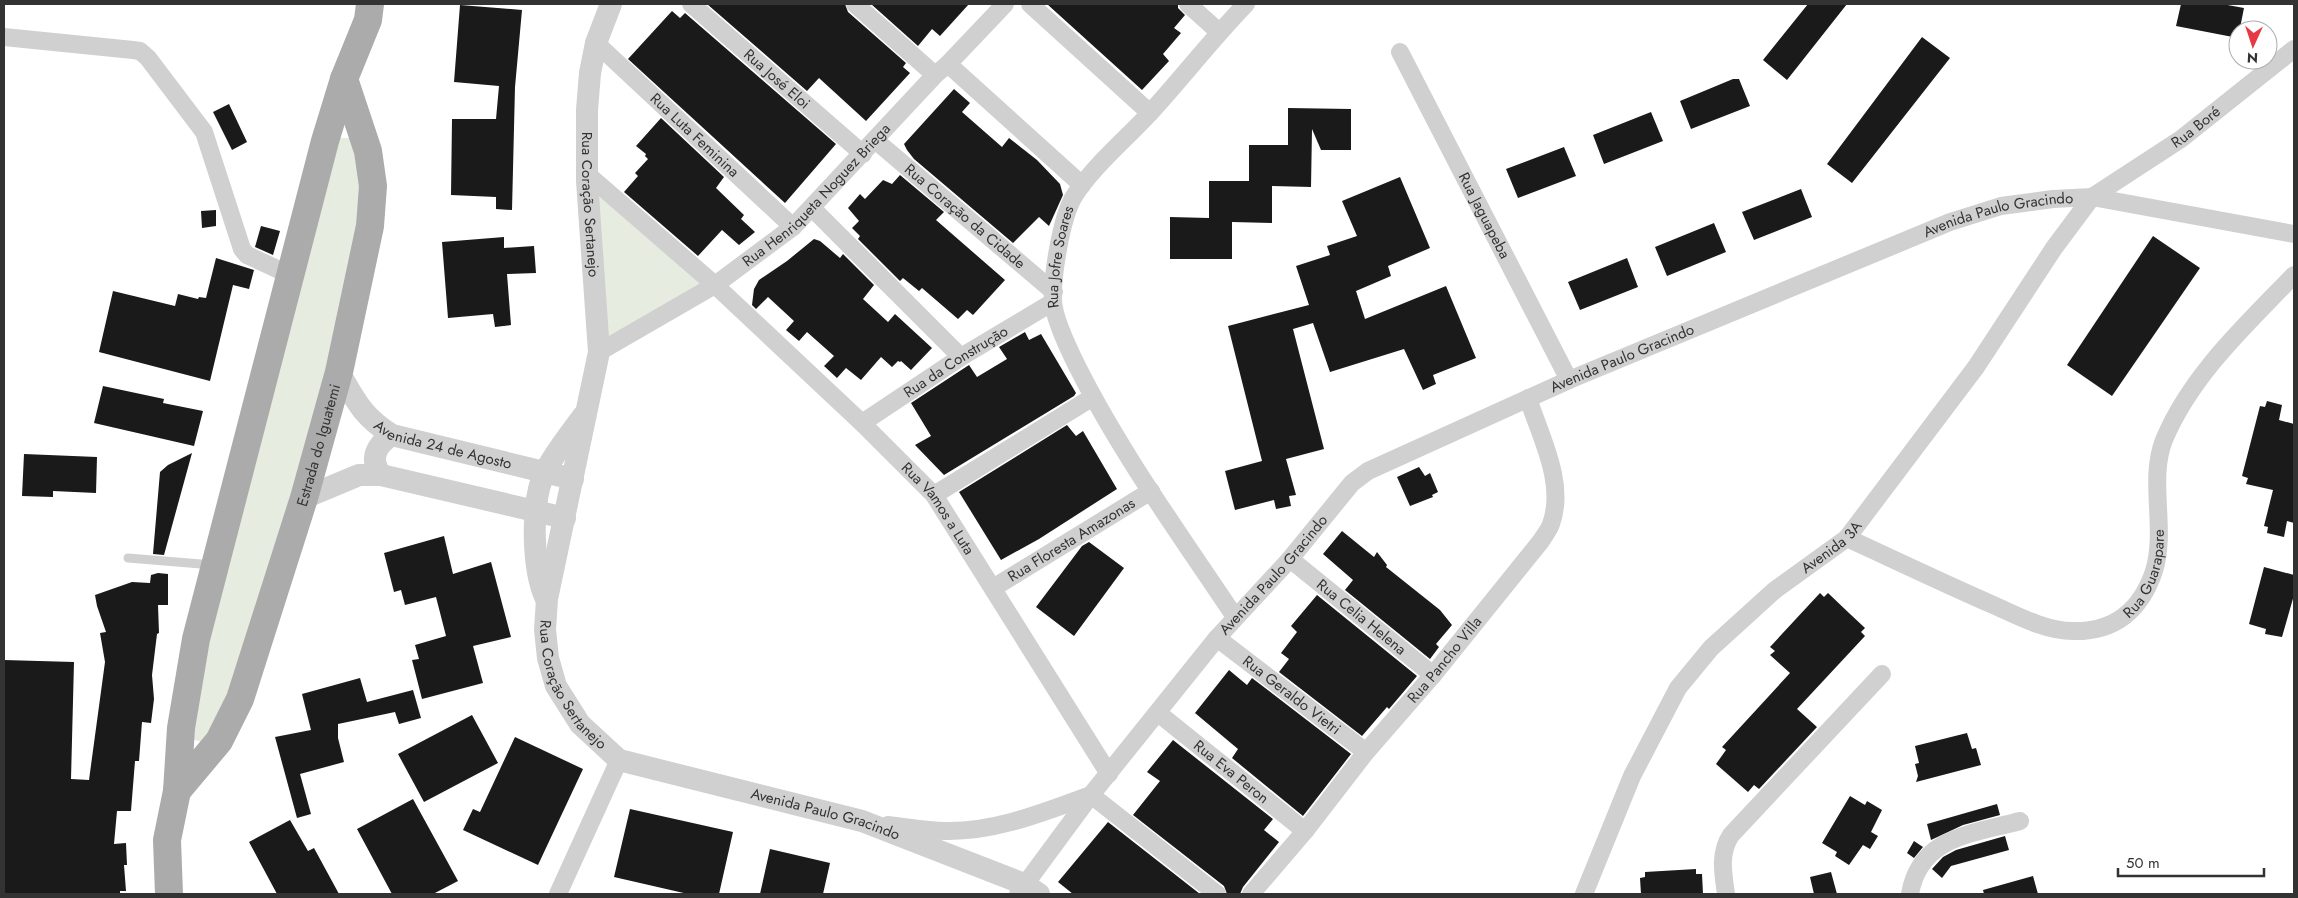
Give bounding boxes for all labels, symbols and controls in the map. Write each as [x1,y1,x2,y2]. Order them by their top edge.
north arrow [2228,20,2278,70]
street label: Rua José Eloi [739,44,815,114]
text: N [2246,48,2258,68]
street label: Rua Luta Feminina [645,88,744,182]
street label: Rua Boré [2167,101,2225,153]
street label: Rua Henriqueta Noguez Briega [738,118,896,272]
street label: Rua Coração Sertanejo [576,132,605,278]
street label: Rua Coração da Cidade [900,159,1030,274]
street label: Rua Jaguapeba [1453,168,1516,263]
street label: Avenida Paulo Gracindo [1920,187,2074,243]
street label: Rua Jofre Soares [1042,203,1080,309]
street label: Avenida Paulo Gracindo [1547,318,1697,398]
street label: Rua da Construção [899,320,1012,403]
street label: Estrada do Iguatemi [291,381,346,509]
street label: Avenida 24 de Agosto [369,415,514,475]
street label: Rua Vamos a Luta [896,457,980,559]
street label: Rua Floresta Amazonas [1003,492,1139,587]
street label: Avenida Paulo Gracindo [1214,510,1333,640]
street label: Avenida 3A [1796,516,1867,579]
street label: Rua Guarapare [2118,529,2170,624]
street label: Rua Celia Helena [1312,574,1411,660]
street label: Rua Pancho Villa [1402,612,1487,708]
street label: Rua Coração Sertanejo [534,619,612,755]
street label: Rua Geraldo Vietri [1238,650,1345,740]
street label: Rua Eva Peron [1189,735,1274,809]
street label: Avenida Paulo Gracindo [748,782,903,846]
scale bar [2118,846,2264,878]
text: 50 m [2126,852,2160,874]

